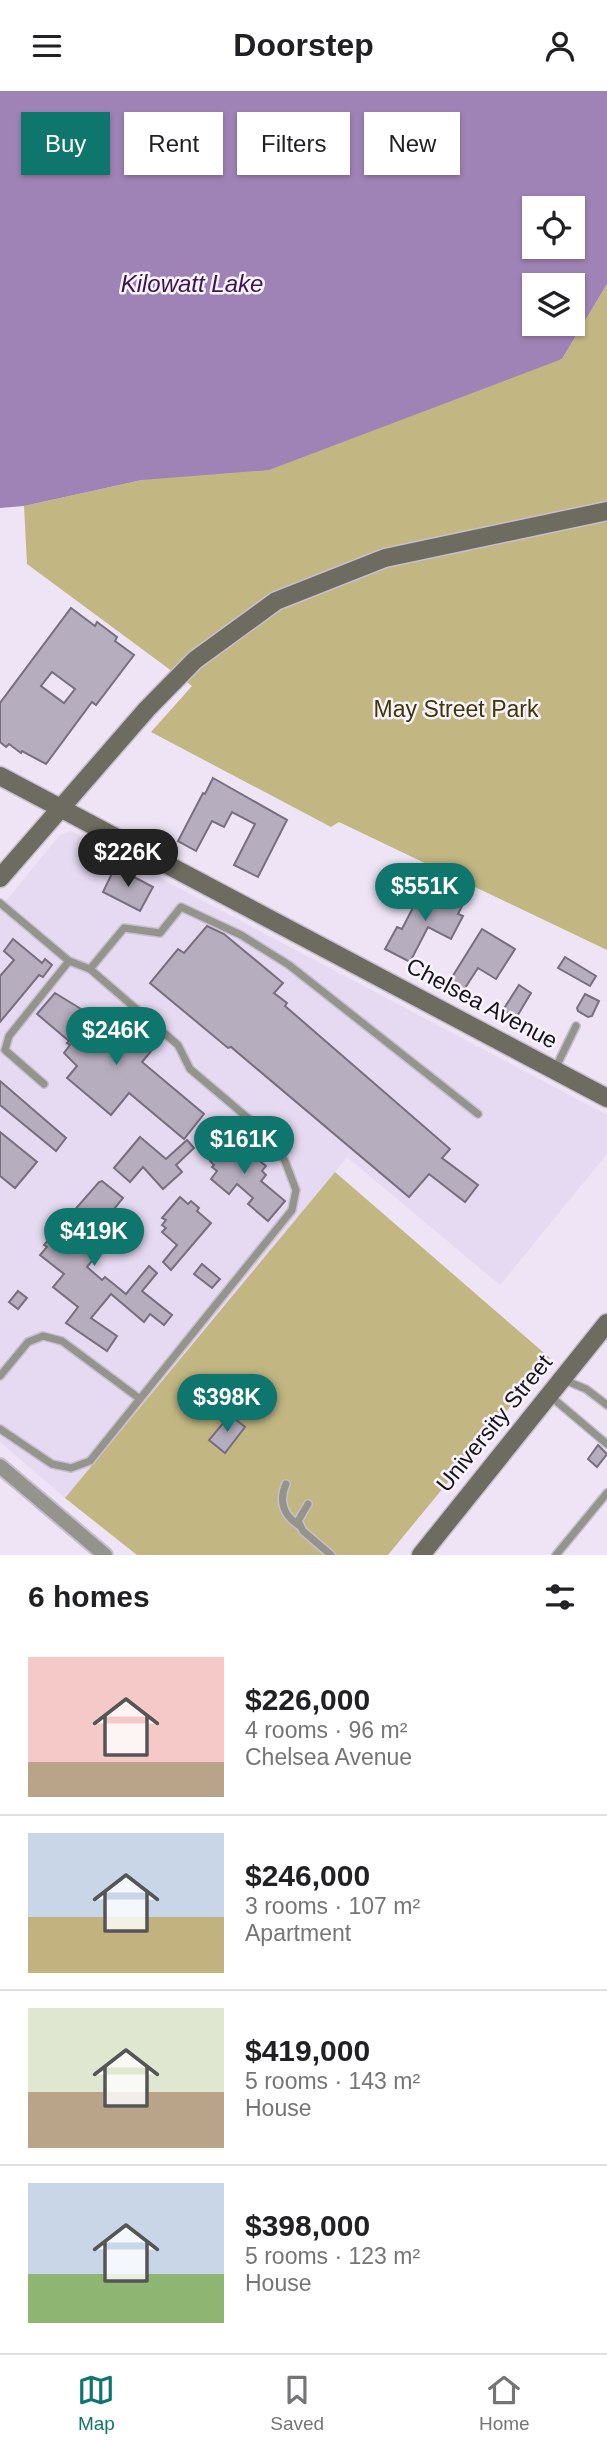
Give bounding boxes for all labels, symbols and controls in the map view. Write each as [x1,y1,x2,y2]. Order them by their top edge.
icon: menu [28,27,66,65]
text: Doorstep [233,27,374,63]
icon: person [541,27,579,65]
chip: Buy [21,112,110,175]
chip: Rent [124,112,223,175]
chip: Filters [237,112,350,175]
chip: New [364,112,460,175]
map controls [522,196,585,336]
button: locate [522,196,585,259]
water label: Kilowatt Lake [121,270,263,297]
button: layers [522,273,585,336]
park label: May Street Park [374,696,539,722]
pin: $226K [79,829,177,889]
text: $226K [94,839,162,865]
pin: $551K [376,863,474,923]
text: $551K [391,873,459,899]
street label: Chelsea Avenue [402,952,562,1054]
pin: $246K [67,1007,165,1067]
text: $246K [82,1017,150,1043]
pin: $161K [195,1117,293,1176]
text: $161K [210,1126,278,1152]
pin: $419K [45,1209,143,1268]
text: $419K [60,1218,128,1244]
street label: University Street [431,1349,558,1497]
pin: $398K [178,1375,276,1434]
text: $398K [193,1384,261,1410]
icon: filters [541,1578,579,1616]
text: 6 homes [28,1580,150,1613]
text: $226,000 [245,1683,370,1716]
icon: home [84,1685,168,1769]
text: 4 rooms · 96 m² [245,1717,407,1743]
text: Chelsea Avenue [245,1744,412,1770]
text: $246,000 [245,1859,370,1892]
icon: home [84,1861,168,1945]
text: 3 rooms · 107 m² [245,1893,420,1919]
text: Apartment [245,1920,351,1946]
text: $419,000 [245,2034,370,2067]
icon: home [84,2036,168,2120]
text: 5 rooms · 143 m² [245,2068,420,2094]
text: House [245,2095,311,2121]
text: $398,000 [245,2209,370,2242]
icon: home [84,2211,168,2295]
text: 5 rooms · 123 m² [245,2243,420,2269]
text: House [245,2270,311,2296]
tab: Map [77,2371,115,2435]
tab: Saved [270,2371,324,2435]
tab: Home [479,2371,530,2435]

